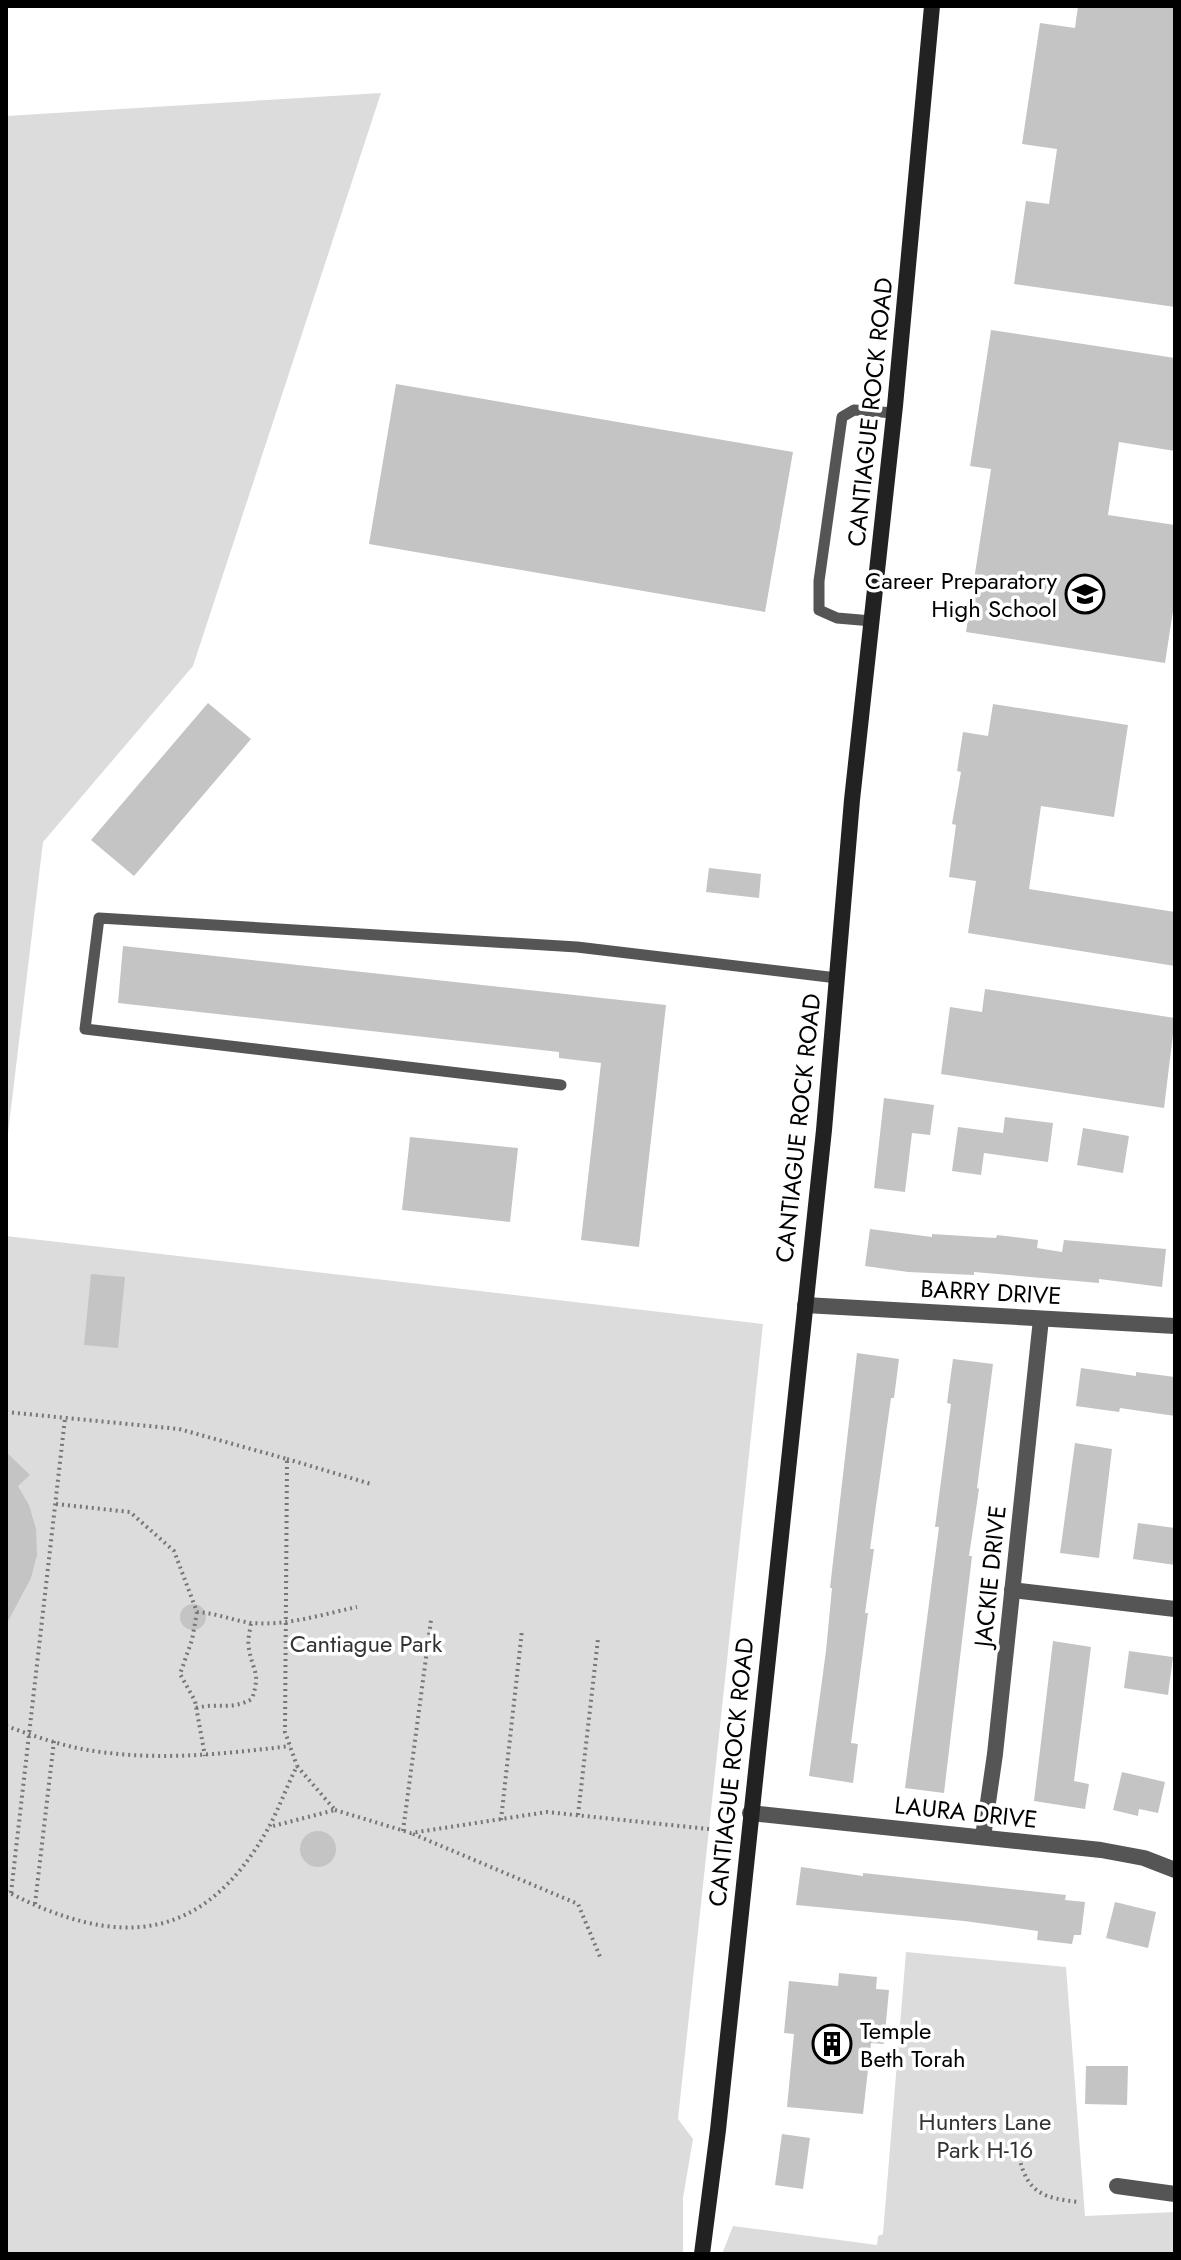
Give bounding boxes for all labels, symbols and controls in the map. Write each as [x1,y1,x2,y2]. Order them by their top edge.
street label: CANTIAGUE ROCK ROAD [838,276,902,548]
place label: Career Preparatory High School [865,563,1057,626]
school or university icon: Career Preparatory High School [1064,573,1106,615]
street label: CANTIAGUE ROCK ROAD [766,992,830,1264]
street label: BARRY DRIVE [920,1271,1062,1313]
street label: JACKIE DRIVE [965,1504,1015,1651]
park label: Cantiague Park [290,1626,443,1661]
street label: CANTIAGUE ROCK ROAD [699,1636,763,1908]
street label: LAURA DRIVE [893,1787,1039,1837]
place label: Temple Beth Torah [860,2013,966,2076]
building icon: Temple Beth Torah [811,2023,853,2065]
park label: Hunters Lane Park H-16 [919,2104,1051,2167]

